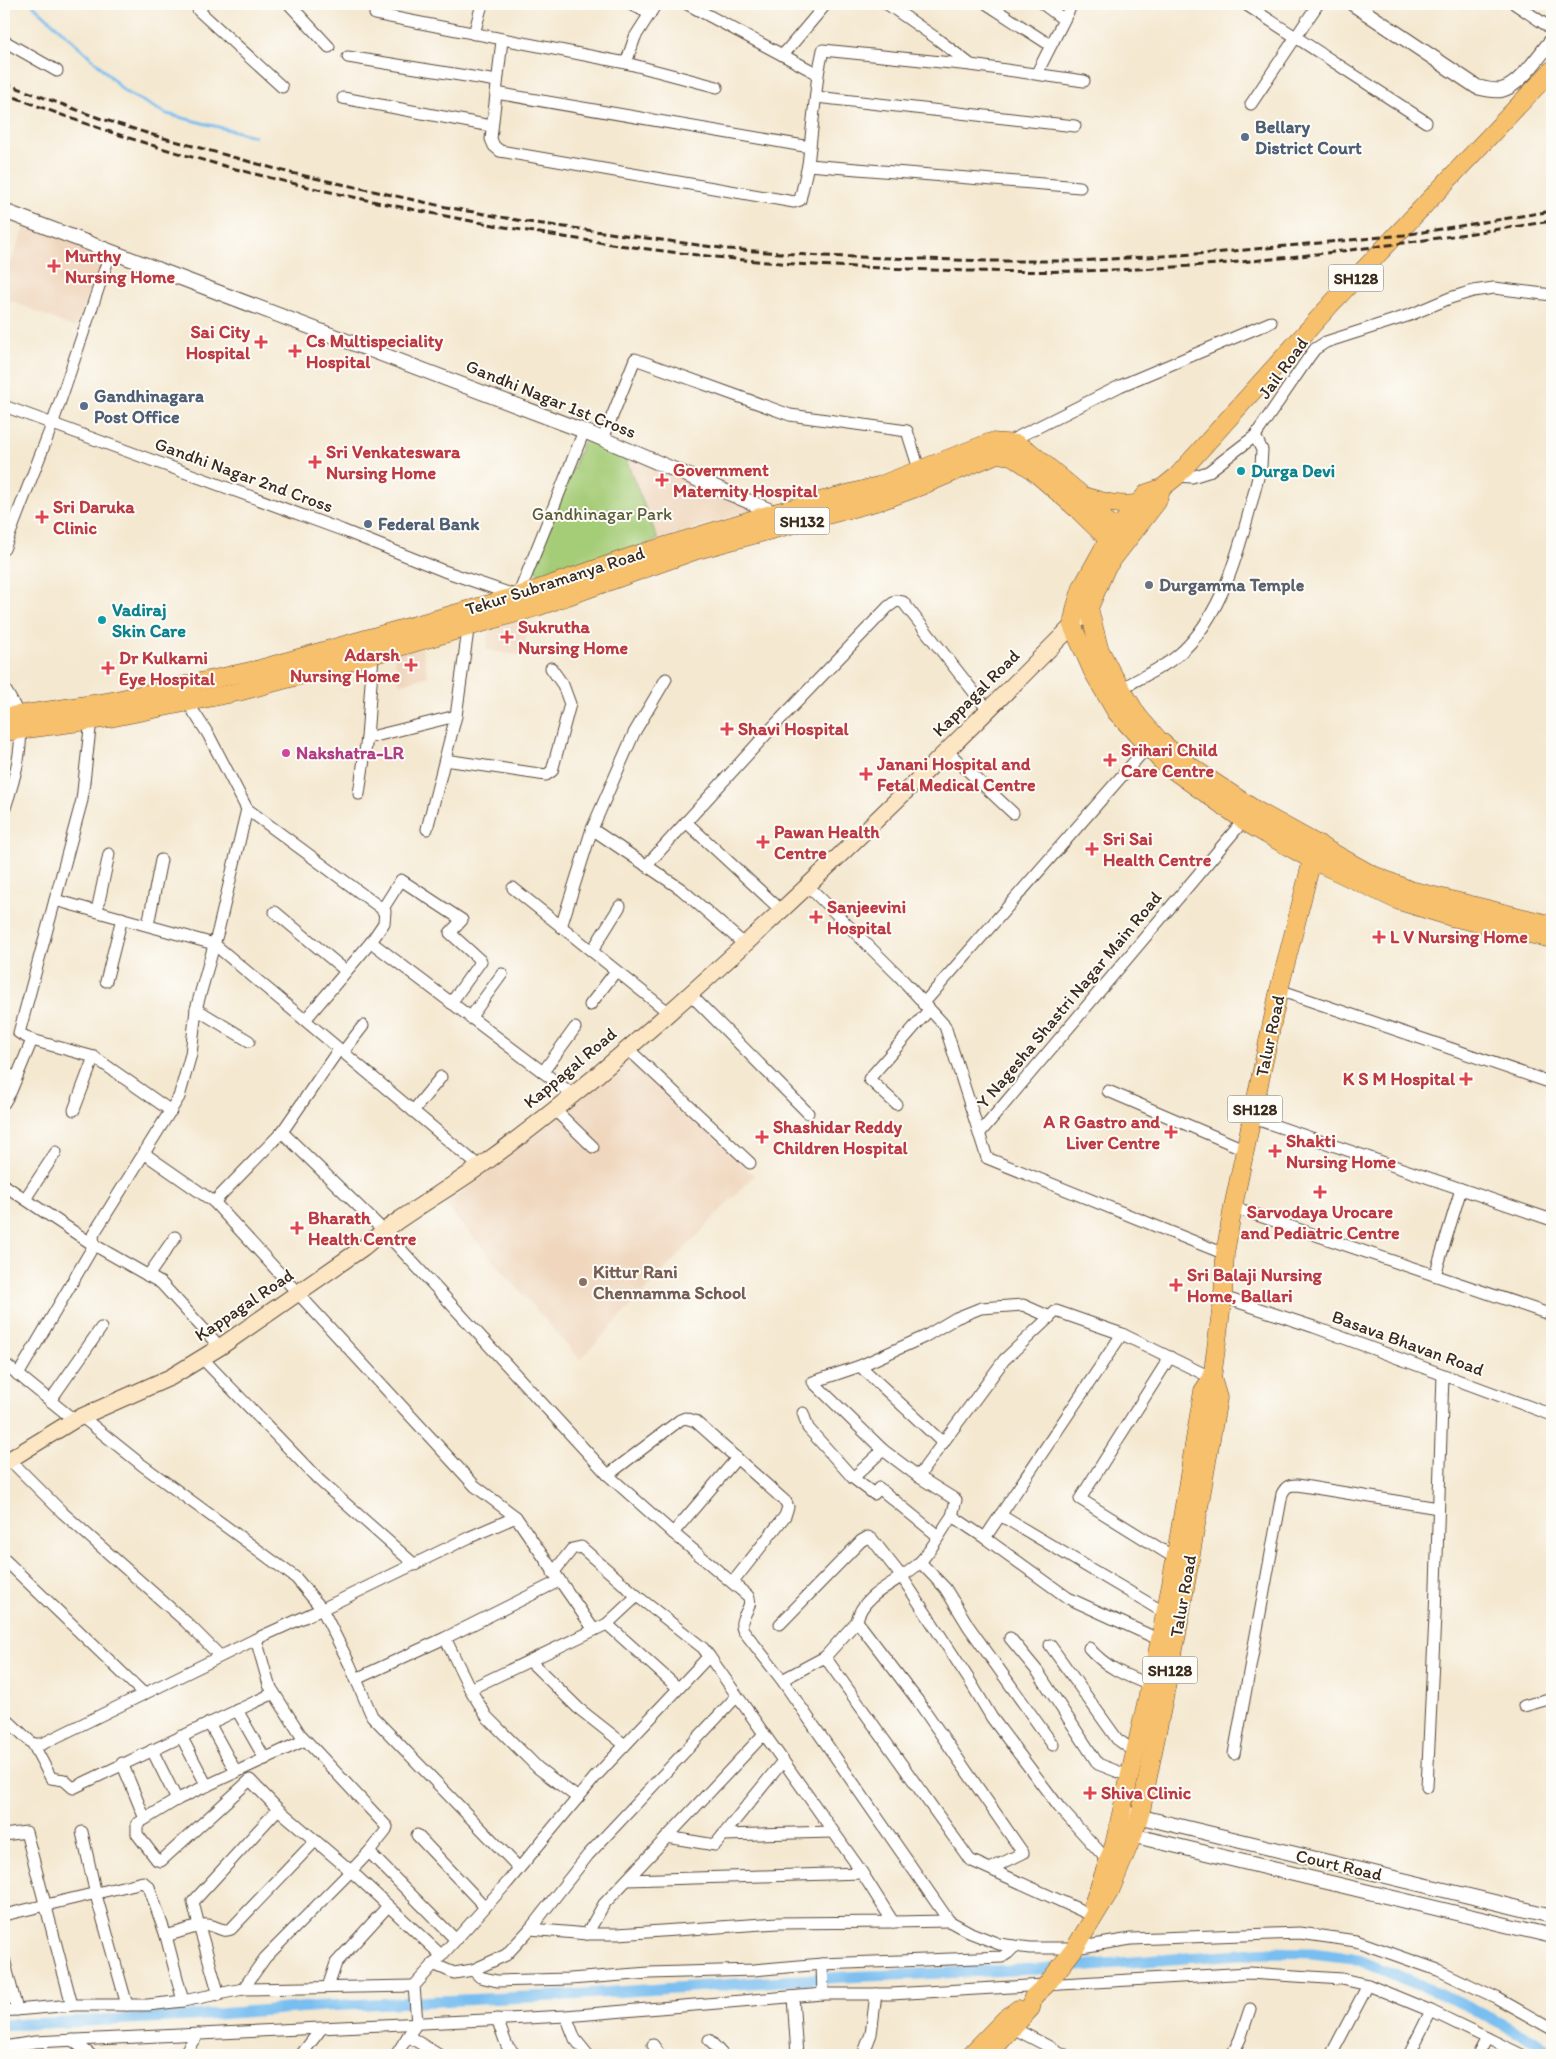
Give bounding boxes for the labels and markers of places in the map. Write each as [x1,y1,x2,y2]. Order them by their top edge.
place label: Bellary District Court [1255,116,1362,159]
marker: Bellary District Court [1239,131,1251,143]
place label: Murthy Nursing Home [65,245,175,288]
marker: Murthy Nursing Home [47,259,61,273]
place label: Sai City Hospital [186,321,251,364]
place label: Cs Multispeciality Hospital [306,330,443,373]
marker: Sai City Hospital [254,335,268,349]
marker: Cs Multispeciality Hospital [288,344,302,358]
place label: Gandhinagara Post Office [94,385,204,428]
marker: Gandhinagara Post Office [78,400,90,412]
place label: Sri Venkateswara Nursing Home [326,441,461,484]
marker: Sri Venkateswara Nursing Home [308,455,322,469]
place label: Government Maternity Hospital [673,459,819,502]
place label: Durga Devi [1251,460,1335,482]
marker: Durga Devi [1235,465,1247,477]
marker: Government Maternity Hospital [655,473,669,487]
place label: Sri Daruka Clinic [53,496,135,539]
marker: Sri Daruka Clinic [35,510,49,524]
place label: Federal Bank [378,513,480,535]
marker: Federal Bank [362,518,374,530]
place label: Durgamma Temple [1159,574,1305,596]
marker: Durgamma Temple [1143,579,1155,591]
place label: Vadiraj Skin Care [112,599,186,642]
marker: Vadiraj Skin Care [96,614,108,626]
place label: Sukrutha Nursing Home [518,616,628,659]
marker: Sukrutha Nursing Home [500,630,514,644]
place label: Adarsh Nursing Home [290,644,400,687]
place label: Dr Kulkarni Eye Hospital [119,647,216,690]
marker: Adarsh Nursing Home [404,658,418,672]
marker: Dr Kulkarni Eye Hospital [101,661,115,675]
place label: Shavi Hospital [738,718,850,740]
marker: Shavi Hospital [720,722,734,736]
place label: Srihari Child Care Centre [1121,739,1218,782]
place label: Nakshatra-LR [296,742,404,764]
marker: Nakshatra-LR [280,747,292,759]
place label: Janani Hospital and Fetal Medical Centre [876,753,1036,796]
marker: Srihari Child Care Centre [1103,753,1117,767]
marker: Janani Hospital and Fetal Medical Centre [859,767,873,781]
place label: Pawan Health Centre [774,821,880,864]
place label: Sri Sai Health Centre [1103,828,1212,871]
marker: Pawan Health Centre [756,835,770,849]
marker: Sri Sai Health Centre [1085,842,1099,856]
place label: Sanjeevini Hospital [827,896,906,939]
marker: Sanjeevini Hospital [809,910,823,924]
place label: L V Nursing Home [1390,926,1528,948]
marker: L V Nursing Home [1372,930,1386,944]
place label: K S M Hospital [1343,1068,1456,1090]
marker: K S M Hospital [1459,1072,1473,1086]
place label: A R Gastro and Liver Centre [1042,1111,1160,1154]
place label: Shashidar Reddy Children Hospital [773,1116,909,1159]
marker: A R Gastro and Liver Centre [1164,1125,1178,1139]
marker: Shashidar Reddy Children Hospital [755,1130,769,1144]
place label: Shakti Nursing Home [1286,1130,1396,1173]
marker: Shakti Nursing Home [1268,1144,1282,1158]
marker: Sarvodaya Urocare and Pediatric Centre [1313,1185,1327,1199]
place label: Sarvodaya Urocare and Pediatric Centre [1240,1201,1400,1244]
place label: Bharath Health Centre [308,1207,417,1250]
marker: Bharath Health Centre [290,1221,304,1235]
place label: Kittur Rani Chennamma School [593,1261,747,1304]
place label: Sri Balaji Nursing Home, Ballari [1187,1264,1323,1307]
marker: Kittur Rani Chennamma School [577,1276,589,1288]
marker: Sri Balaji Nursing Home, Ballari [1169,1278,1183,1292]
place label: Shiva Clinic [1101,1782,1192,1804]
marker: Shiva Clinic [1083,1786,1097,1800]

